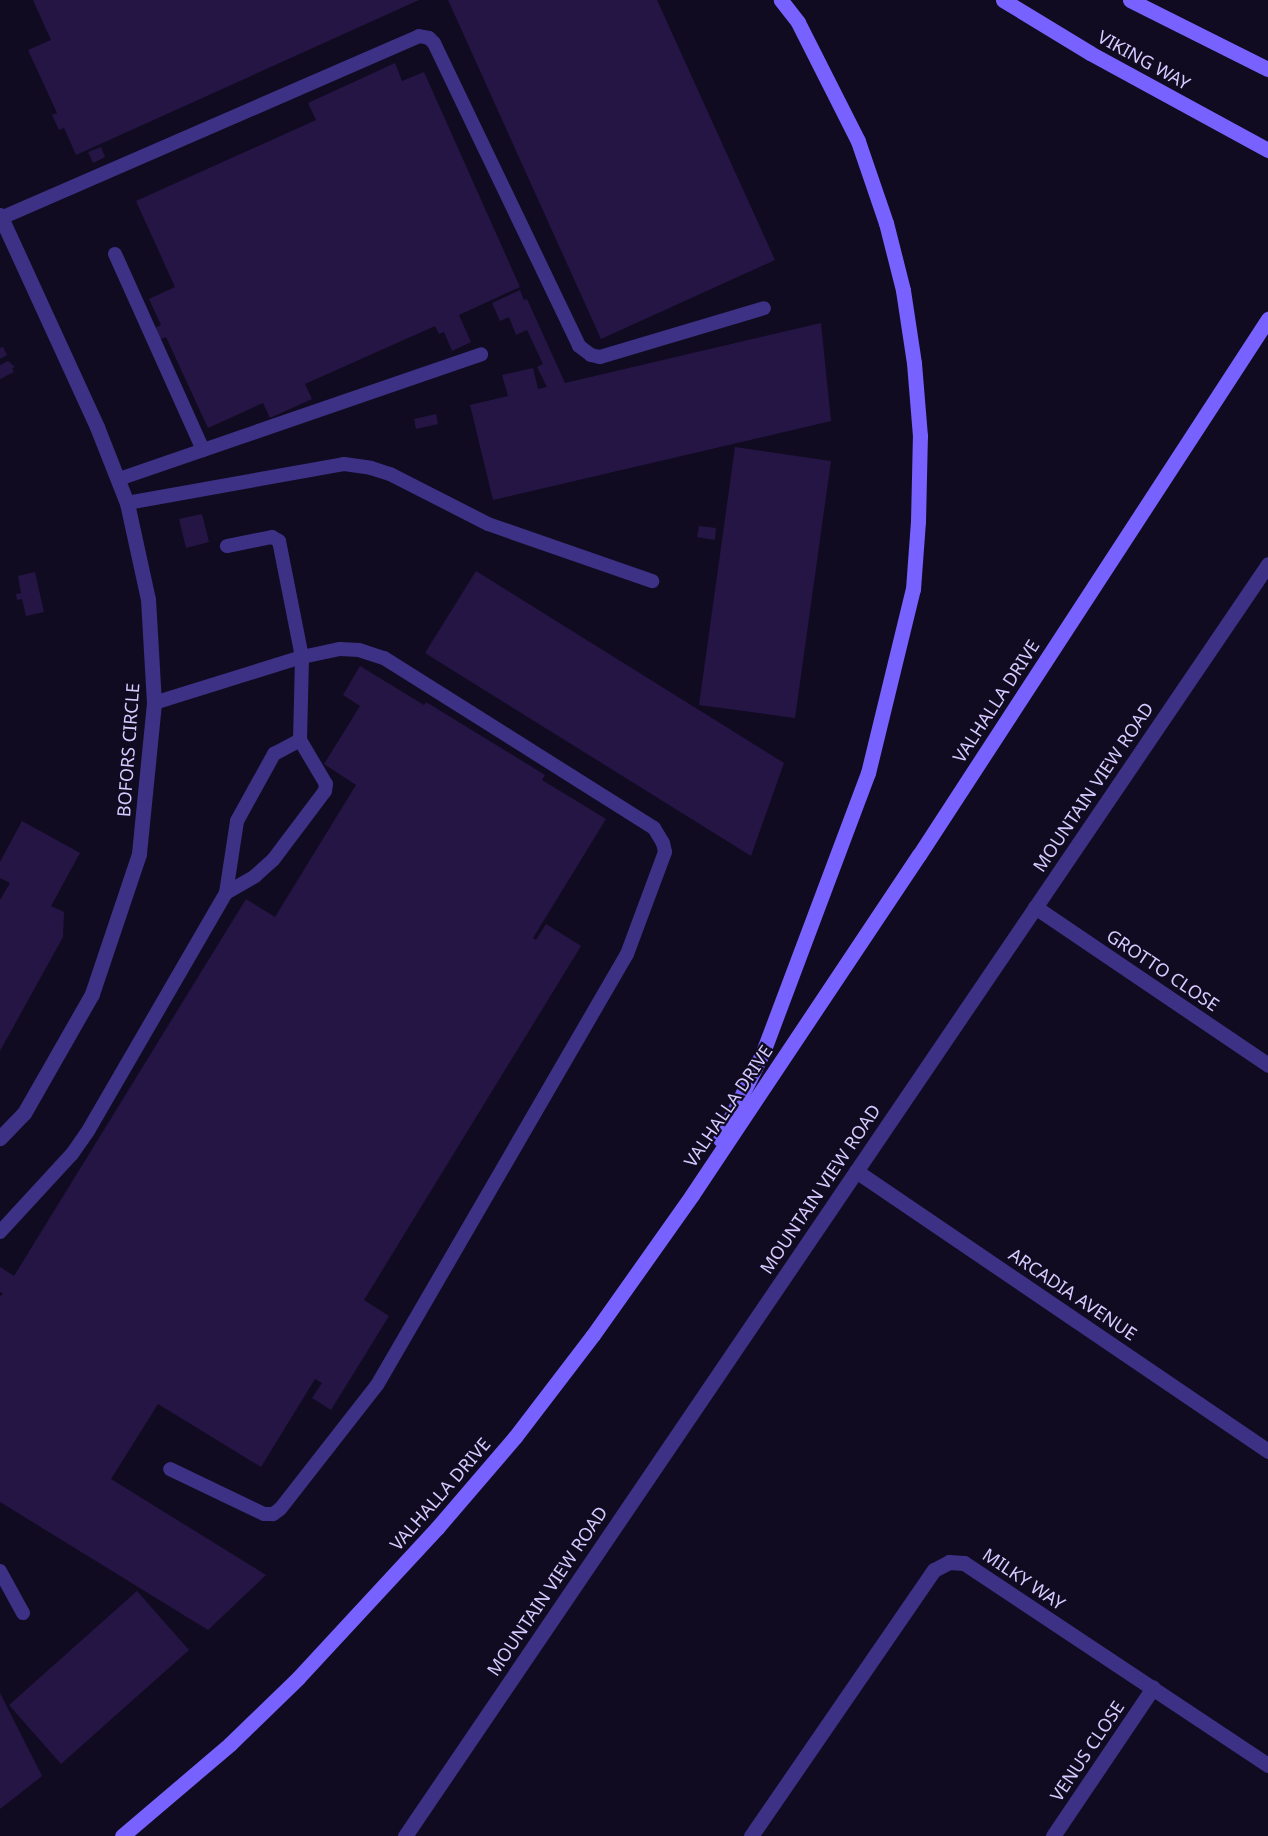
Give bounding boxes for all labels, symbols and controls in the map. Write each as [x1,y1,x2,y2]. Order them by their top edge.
street label: VIKING WAY [1094,26,1194,94]
street label: VALHALLA DRIVE [948,636,1044,766]
street label: BOFORS CIRCLE [113,682,143,818]
street label: MOUNTAIN VIEW ROAD [1028,698,1158,876]
street label: GROTTO CLOSE [1103,924,1223,1016]
street label: VALHALLA DRIVE [679,1041,777,1171]
street label: MOUNTAIN VIEW ROAD [755,1100,885,1278]
street label: ARCADIA AVENUE [1005,1243,1141,1345]
street label: VALHALLA DRIVE [385,1433,495,1555]
street label: MOUNTAIN VIEW ROAD [482,1502,612,1680]
street label: MILKY WAY [979,1544,1069,1614]
street label: VENUS CLOSE [1045,1697,1129,1805]

